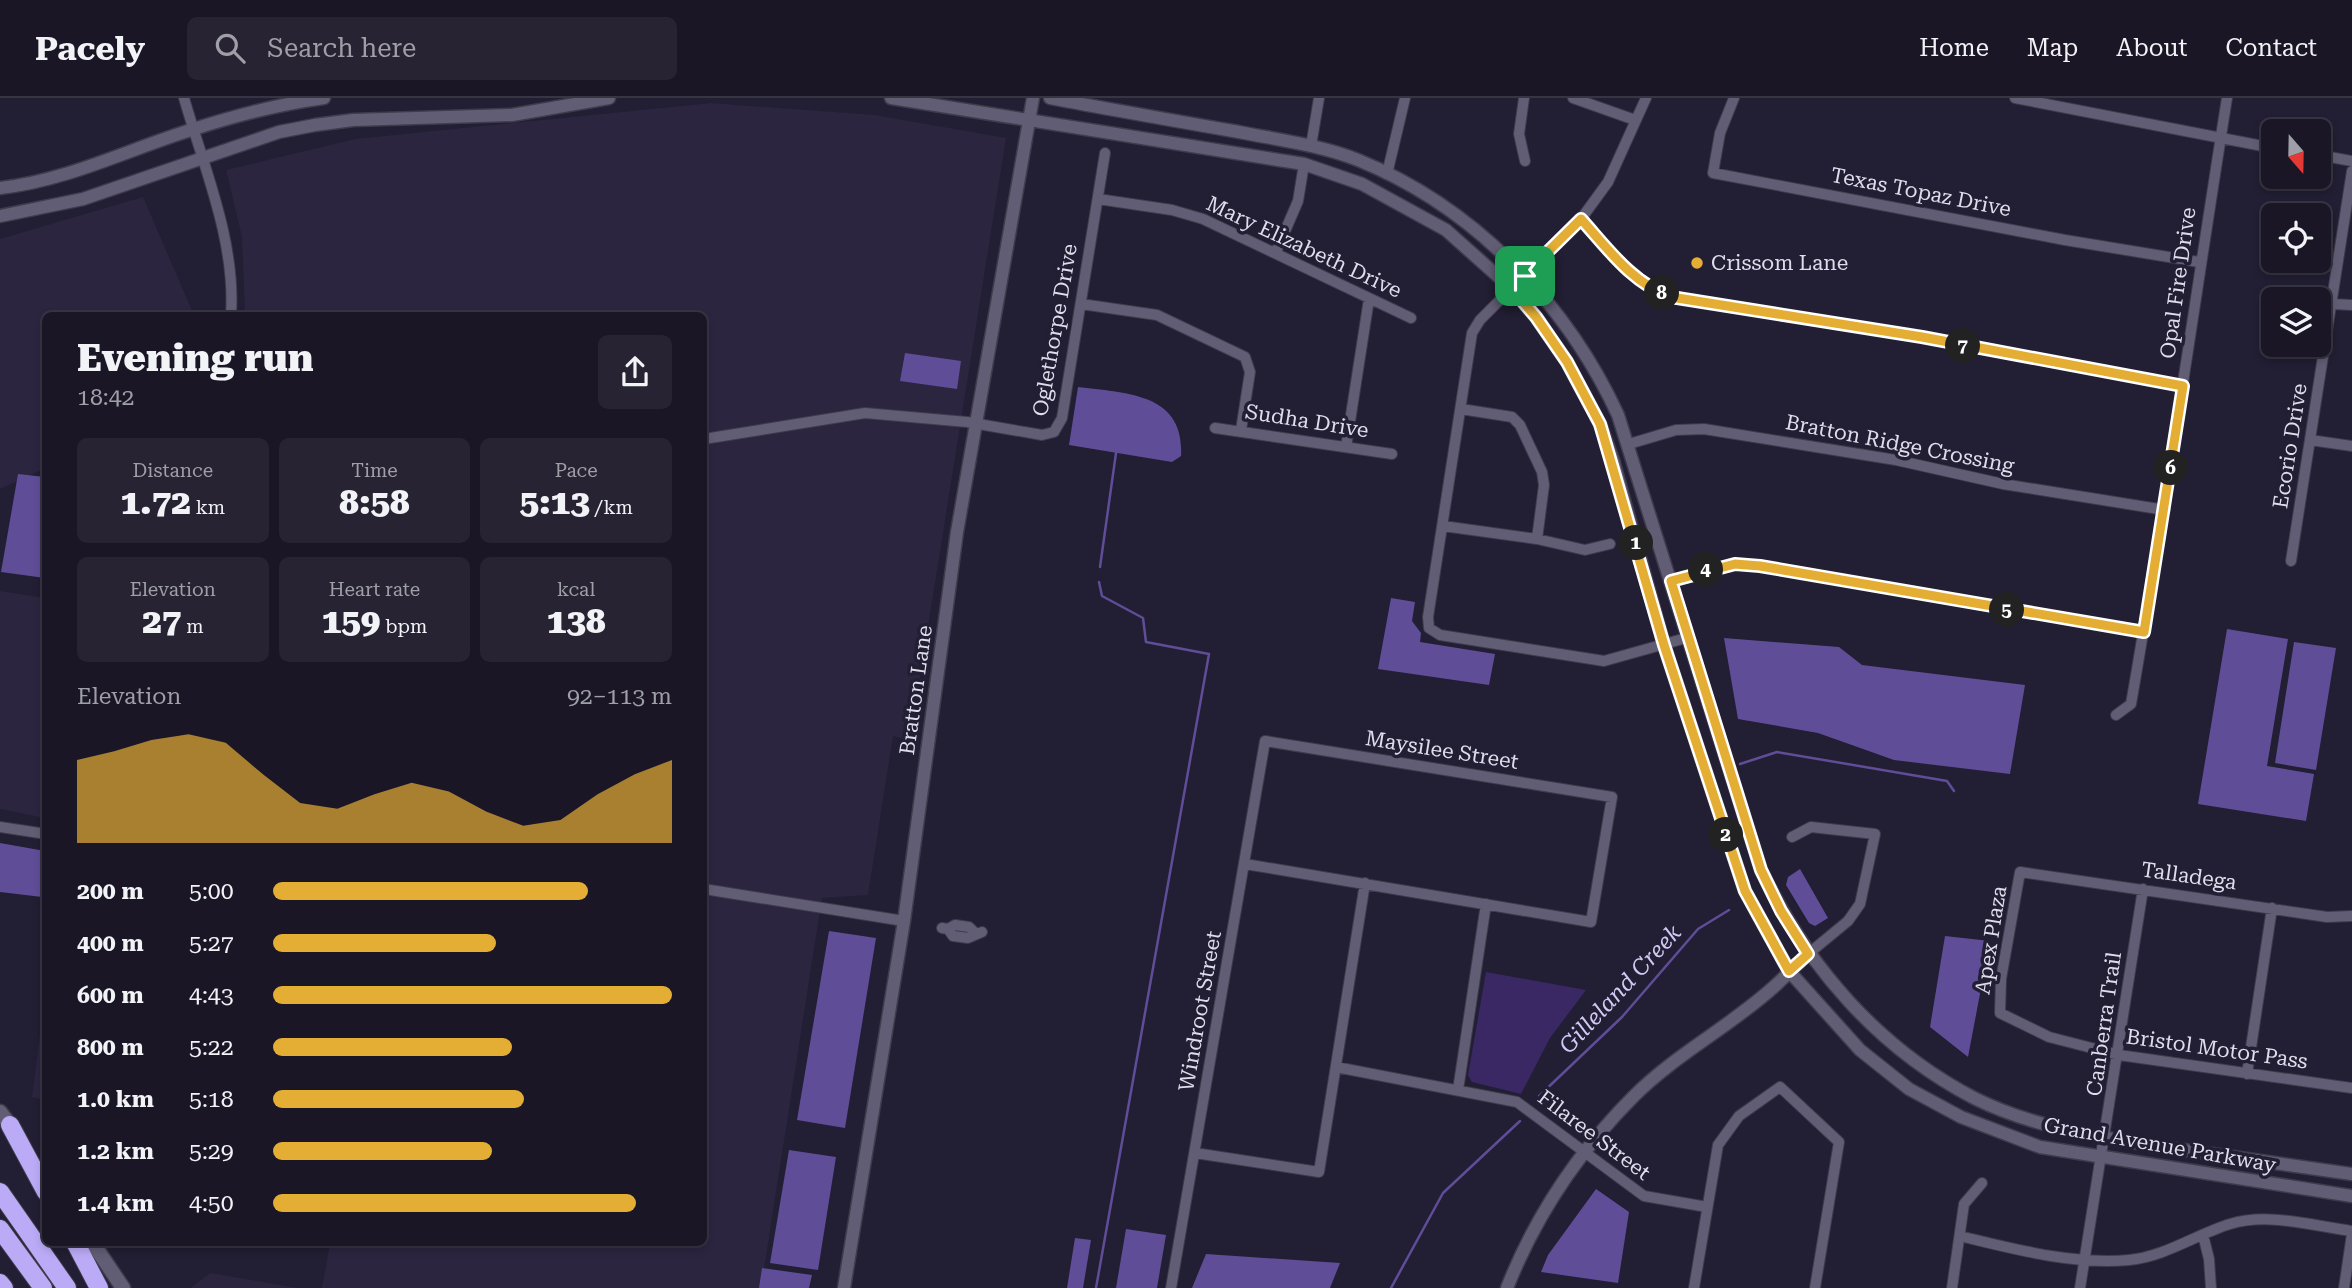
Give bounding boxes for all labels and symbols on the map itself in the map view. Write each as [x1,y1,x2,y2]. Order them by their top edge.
north arrow [2261,119,2331,189]
street label: Texas Topaz Drive [1829,163,2013,221]
street label: Mary Elizabeth Drive [1203,191,1405,303]
street label: Opal Fire Drive [2155,206,2201,360]
street label: Oglethorpe Drive [1028,242,1082,418]
pin [1495,246,1555,306]
place label: Crissom Lane [1711,251,1848,275]
marker: Crissom Lane [1689,255,1705,271]
pin: 8 [1644,276,1680,310]
pin: 7 [1946,328,1980,364]
street label: Ecorio Drive [2268,382,2312,510]
street label: Sudha Drive [1244,399,1370,443]
street label: Bratton Ridge Crossing [1784,410,2016,478]
pin: 6 [2154,450,2188,486]
pin: 1 [1618,526,1654,560]
pin: 4 [1688,552,1724,588]
pin: 5 [1990,592,2024,628]
street label: Bratton Lane [895,624,937,756]
street label: Maysilee Street [1364,726,1520,774]
pin: 2 [1708,818,1744,852]
street label: Talladega [2140,857,2239,895]
street label: Apex Plaza [1971,883,2012,996]
water label: Gilleland Creek [1554,919,1687,1059]
street label: Windroot Street [1174,929,1226,1093]
street label: Canberra Trail [2082,950,2126,1098]
street label: Bristol Motor Pass [2125,1024,2309,1074]
street label: Filaree Street [1533,1085,1655,1185]
street label: Grand Avenue Parkway [2042,1113,2279,1177]

